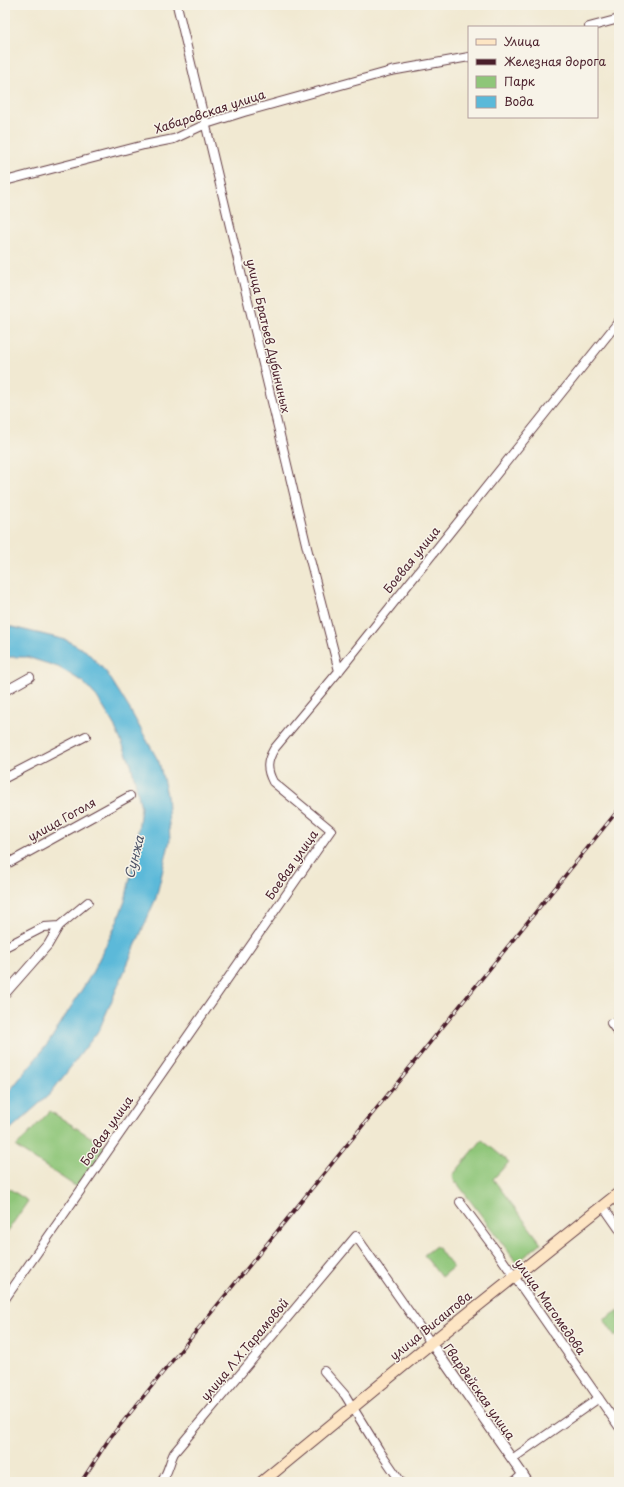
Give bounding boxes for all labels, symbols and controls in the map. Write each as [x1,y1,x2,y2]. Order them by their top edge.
legend [468,26,598,118]
text: Улица [504,32,540,50]
text: Железная дорога [504,52,607,70]
text: Парк [504,72,536,90]
street label: Хабаровская улица [152,84,268,137]
text: Вода [504,92,534,110]
street label: улица Братьев Дубининых [242,257,296,415]
street label: Боевая улица [379,522,444,597]
street label: улица Гоголя [24,793,99,845]
street label: Боевая улица [260,825,322,903]
water label: Сунжа [119,832,148,880]
street label: Боевая улица [75,1091,137,1169]
street label: улица Магомедова [511,1255,591,1359]
street label: улица Висаитова [385,1286,476,1364]
street label: улица Л.Х.Тарамовой [196,1294,292,1404]
street label: Гвардейская улица [440,1340,520,1444]

